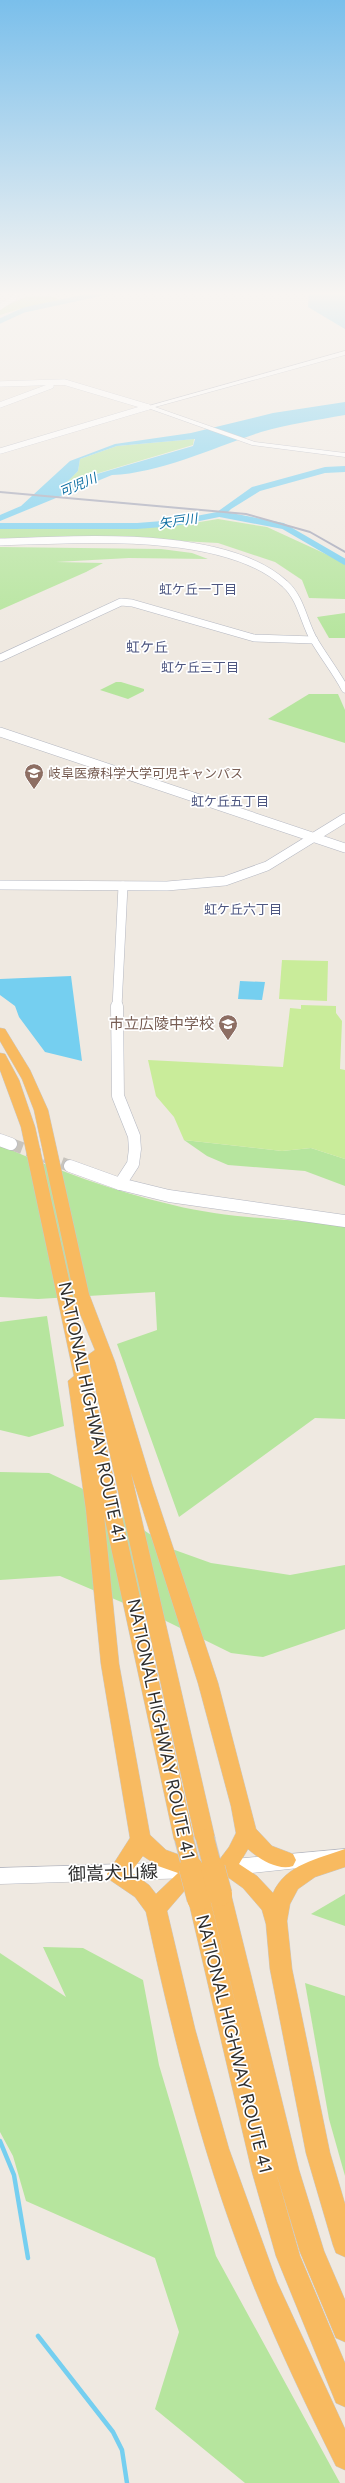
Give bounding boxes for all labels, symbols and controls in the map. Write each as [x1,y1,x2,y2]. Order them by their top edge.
water label: 可児川 [57,470,101,500]
water label: 矢戸川 [158,511,200,531]
district label: 虹ケ丘一丁目 [159,582,237,597]
district label: 虹ケ丘 [126,639,168,656]
district label: 虹ケ丘三丁目 [161,660,239,675]
school or university icon: 岐阜医療科学大学可児キャンパス [23,762,45,790]
place label: 岐阜医療科学大学可児キャンパス [48,766,243,781]
district label: 虹ケ丘五丁目 [191,794,269,809]
district label: 虹ケ丘六丁目 [204,902,282,917]
school or university icon: 市立広陵中学校 [217,1013,239,1041]
place label: 市立広陵中学校 [109,1015,214,1033]
street label: NATIONAL HIGHWAY ROUTE 41 [54,1280,130,1544]
street label: NATIONAL HIGHWAY ROUTE 41 [123,1597,199,1861]
street label: 御嵩犬山線 [68,1860,158,1886]
street label: NATIONAL HIGHWAY ROUTE 41 [191,1912,277,2176]

